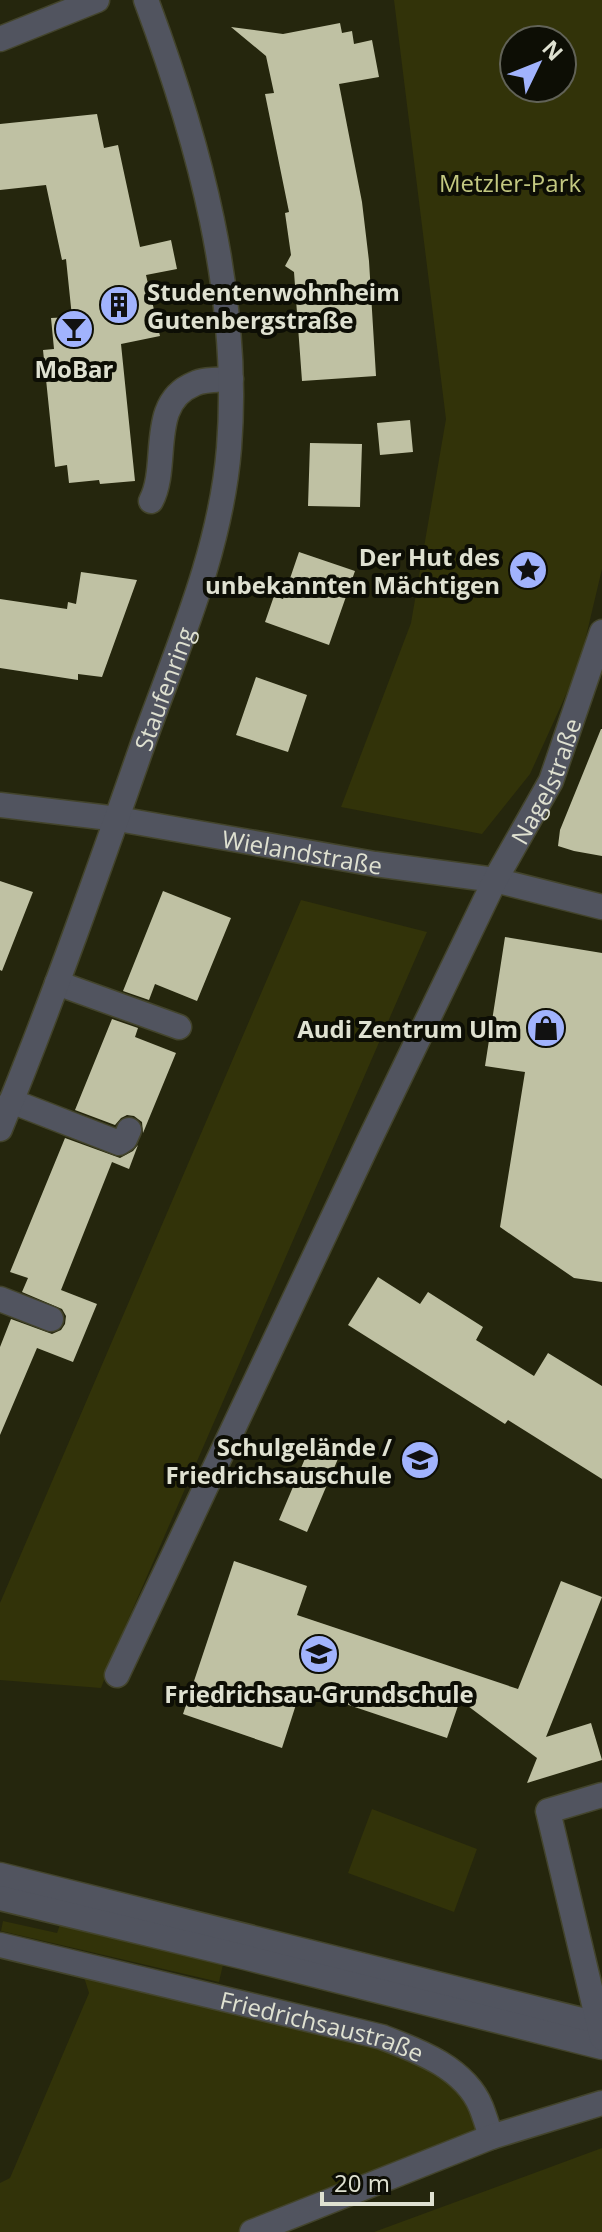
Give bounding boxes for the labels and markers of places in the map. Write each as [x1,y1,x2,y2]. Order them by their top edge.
place label: Studentenwohnheim Gutenbergstraße [147,275,400,336]
building icon: Studentenwohnheim Gutenbergstraße [98,284,140,326]
bar icon: MoBar [53,308,95,350]
place label: MoBar [34,352,114,385]
place label: Der Hut des unbekannten Mächtigen [205,540,500,601]
place icon: Der Hut des unbekannten Mächtigen [507,549,549,591]
shop icon: Audi Zentrum Ulm [525,1007,567,1049]
place label: Audi Zentrum Ulm [297,1012,518,1045]
place label: Schulgelände / Friedrichsauschule [165,1430,392,1491]
school or university icon: Schulgelände / Friedrichsauschule [399,1439,441,1481]
school or university icon: Friedrichsau-Grundschule [298,1633,340,1675]
place label: Friedrichsau-Grundschule [164,1677,474,1710]

